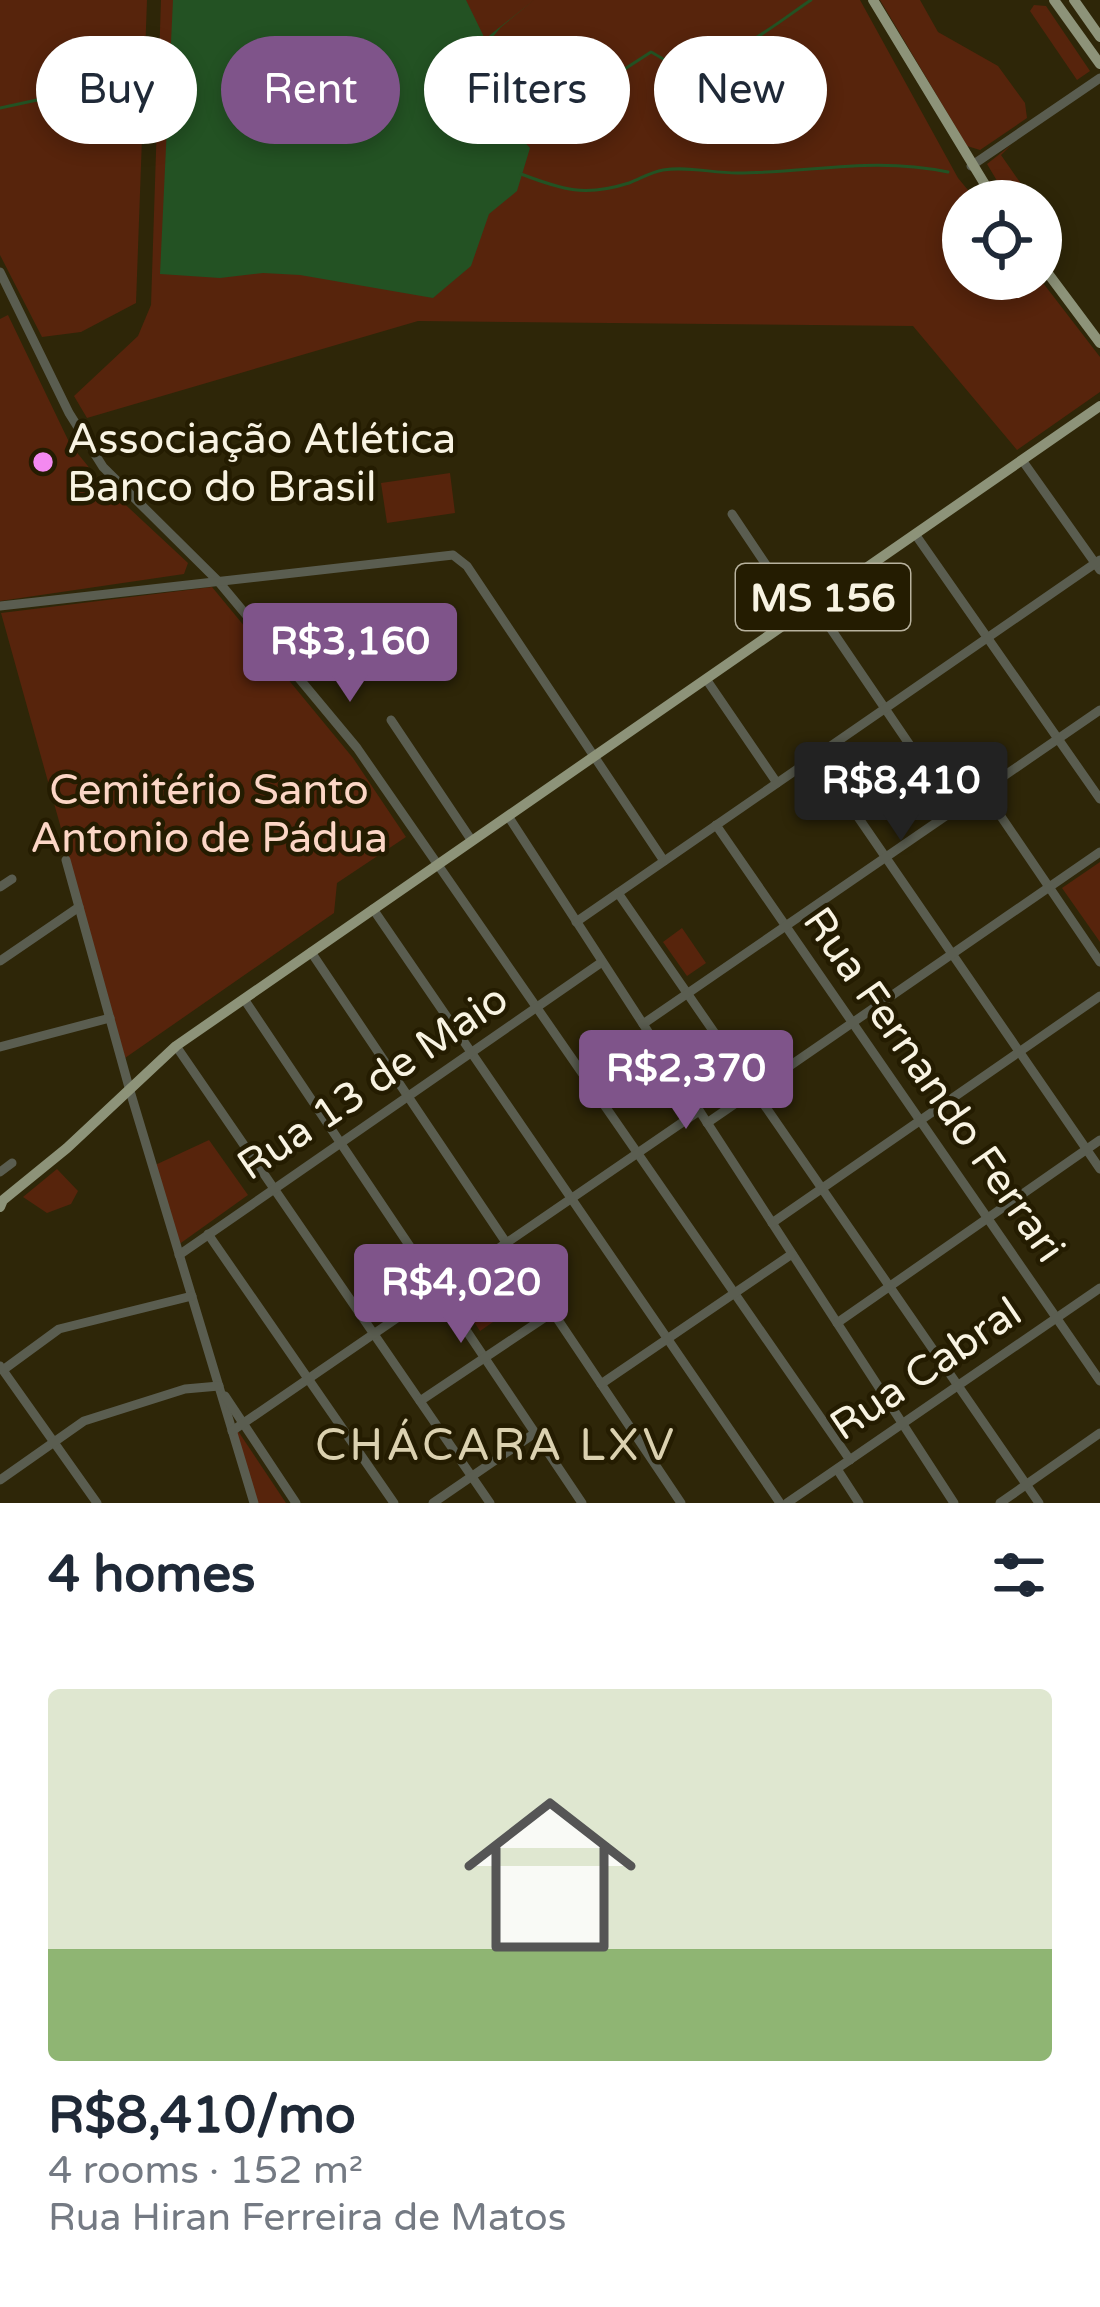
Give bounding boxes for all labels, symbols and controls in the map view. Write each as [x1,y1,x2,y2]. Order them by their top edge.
chip: Buy [36,36,197,144]
chip: Rent [221,36,400,144]
chip: Filters [424,36,630,144]
chip: New [654,36,827,144]
map controls [942,180,1062,300]
button: locate [942,180,1062,300]
place label: Associação Atlética Banco do Brasil [67,414,456,513]
marker: Associação Atlética Banco do Brasil [30,449,56,475]
road number: MS 156 [736,564,910,630]
pin: R$3,160 [239,603,461,705]
text: R$3,160 [270,618,430,665]
pin: R$8,410 [790,742,1012,844]
text: R$8,410 [821,757,981,804]
park label: Cemitério Santo Antonio de Pádua [30,765,388,864]
street label: Rua Fernando Ferrari [792,898,1076,1272]
street label: Rua 13 de Maio [228,973,518,1191]
pin: R$2,370 [575,1030,797,1132]
text: R$2,370 [606,1045,766,1092]
pin: R$4,020 [350,1244,572,1346]
text: R$4,020 [381,1259,541,1306]
street label: Rua Cabral [821,1287,1031,1452]
district label: CHÁCARA LXV [315,1418,677,1473]
icon: filters [986,1542,1052,1608]
text: 4 homes [48,1544,256,1606]
icon: home [442,1767,658,1983]
text: R$8,410/mo [48,2085,356,2147]
text: 4 rooms · 152 m² [48,2147,363,2194]
text: Rua Hiran Ferreira de Matos [48,2194,566,2241]

